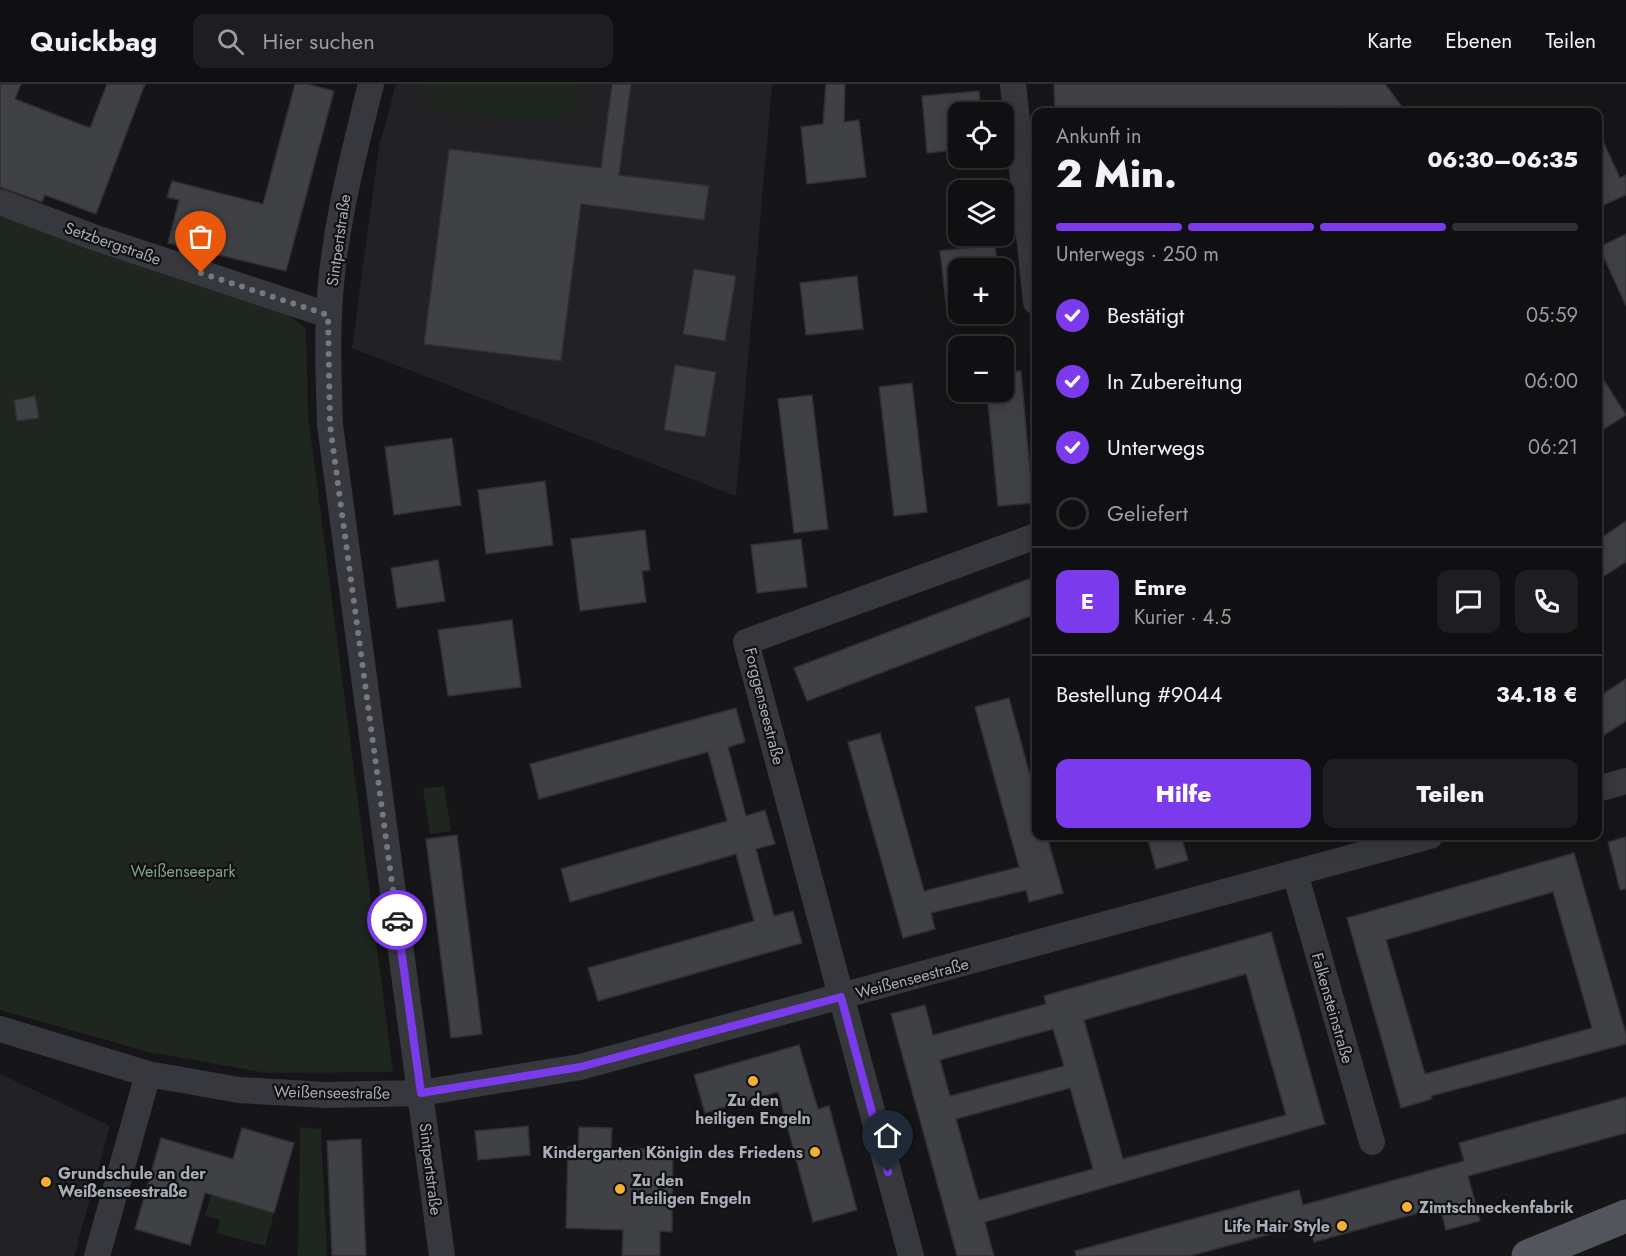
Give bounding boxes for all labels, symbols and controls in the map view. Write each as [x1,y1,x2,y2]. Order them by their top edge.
search box [193,14,613,68]
text: Quickbag [30,21,157,62]
icon: search [214,25,247,58]
text: Hier suchen [262,25,375,57]
text: Karte [1367,26,1412,56]
text: Ebenen [1445,26,1512,56]
text: Teilen [1545,26,1596,56]
map controls [948,102,1014,402]
button: locate [948,102,1014,168]
text: Ankunft in [1056,122,1142,151]
text: 06:30–06:35 [1427,143,1578,175]
text: 2 Min. [1056,145,1177,202]
button: layers [948,180,1014,246]
street label: Sintpertstraße [321,193,356,288]
pin [175,211,226,273]
street label: Setzbergstraße [61,216,164,271]
icon: bag [184,220,217,253]
text: Unterwegs · 250 m [1056,240,1219,269]
button: + [948,258,1014,324]
icon: check [1056,299,1089,332]
text: Bestätigt [1107,299,1184,331]
text: 05:59 [1526,301,1578,330]
button: − [948,336,1014,402]
icon: check [1056,365,1089,398]
text: In Zubereitung [1107,365,1242,397]
text: 06:00 [1524,367,1578,396]
icon: check [1056,431,1089,464]
text: Unterwegs [1107,431,1205,463]
text: 06:21 [1528,433,1578,462]
text: Geliefert [1107,497,1188,529]
button: chat [1437,570,1500,633]
button: phone [1515,570,1578,633]
text: Emre [1134,571,1187,603]
text: E [1081,585,1094,617]
text: Kurier · 4.5 [1134,603,1231,632]
street label: Forggenseestraße [739,645,790,767]
text: Bestellung #9044 [1056,678,1222,710]
text: 34.18 € [1496,678,1578,710]
button: Hilfe [1056,759,1311,828]
button: Teilen [1323,759,1578,828]
park label: Weißenseepark [131,860,236,883]
courier [367,890,427,950]
icon: car [381,904,414,937]
street label: Falkensteinstraße [1306,950,1359,1066]
street label: Weißenseestraße [853,952,971,1005]
marker: Zu den heiligen Engeln [746,1074,760,1088]
street label: Weißenseestraße [274,1080,390,1105]
place label: Zu den heiligen Engeln [695,1089,811,1130]
pin [862,1110,913,1172]
icon: home [871,1119,904,1152]
street label: Sintpertstraße [413,1122,448,1216]
place label: Kindergarten Königin des Friedens [542,1141,803,1164]
marker: Kindergarten Königin des Friedens [808,1145,822,1159]
place label: Grundschule an der Weißenseestraße [58,1162,206,1203]
place label: Zu den Heiligen Engeln [632,1169,751,1210]
marker: Grundschule an der Weißenseestraße [39,1175,53,1189]
marker: Zu den Heiligen Engeln [613,1182,627,1196]
place label: Zimtschneckenfabrik [1419,1196,1574,1219]
marker: Zimtschneckenfabrik [1400,1200,1414,1214]
place label: Life Hair Style [1224,1215,1330,1238]
marker: Life Hair Style [1335,1219,1349,1233]

